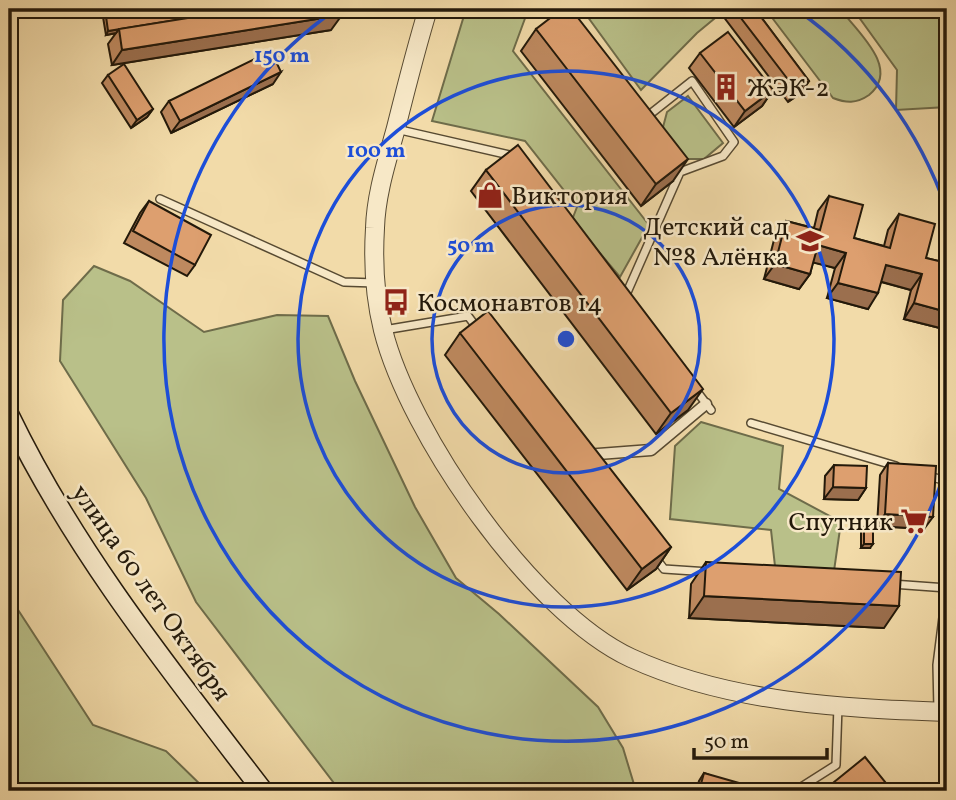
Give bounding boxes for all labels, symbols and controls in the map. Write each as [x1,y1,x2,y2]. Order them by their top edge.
text: 150 m [254,42,310,71]
place label: ЖЭК-2 [747,71,829,107]
building icon: ЖЭК-2 [711,72,741,102]
text: 100 m [346,137,406,166]
place label: Виктория [511,179,628,215]
shop icon: Виктория [475,180,505,210]
place label: Детский сад №8 Алёнка [643,210,789,276]
school or university icon: Детский сад №8 Алёнка [795,226,825,256]
text: 50 m [447,232,495,261]
place label: Космонавтов 14 [417,286,603,322]
bus stop icon: Космонавтов 14 [381,287,411,317]
centre of rings [554,327,578,351]
street label: улица 60 лет Октября [62,477,239,709]
place label: Спутник [788,505,893,541]
supermarket icon: Спутник [899,506,929,536]
scale bar [694,716,827,760]
text: 50 m [704,728,749,757]

